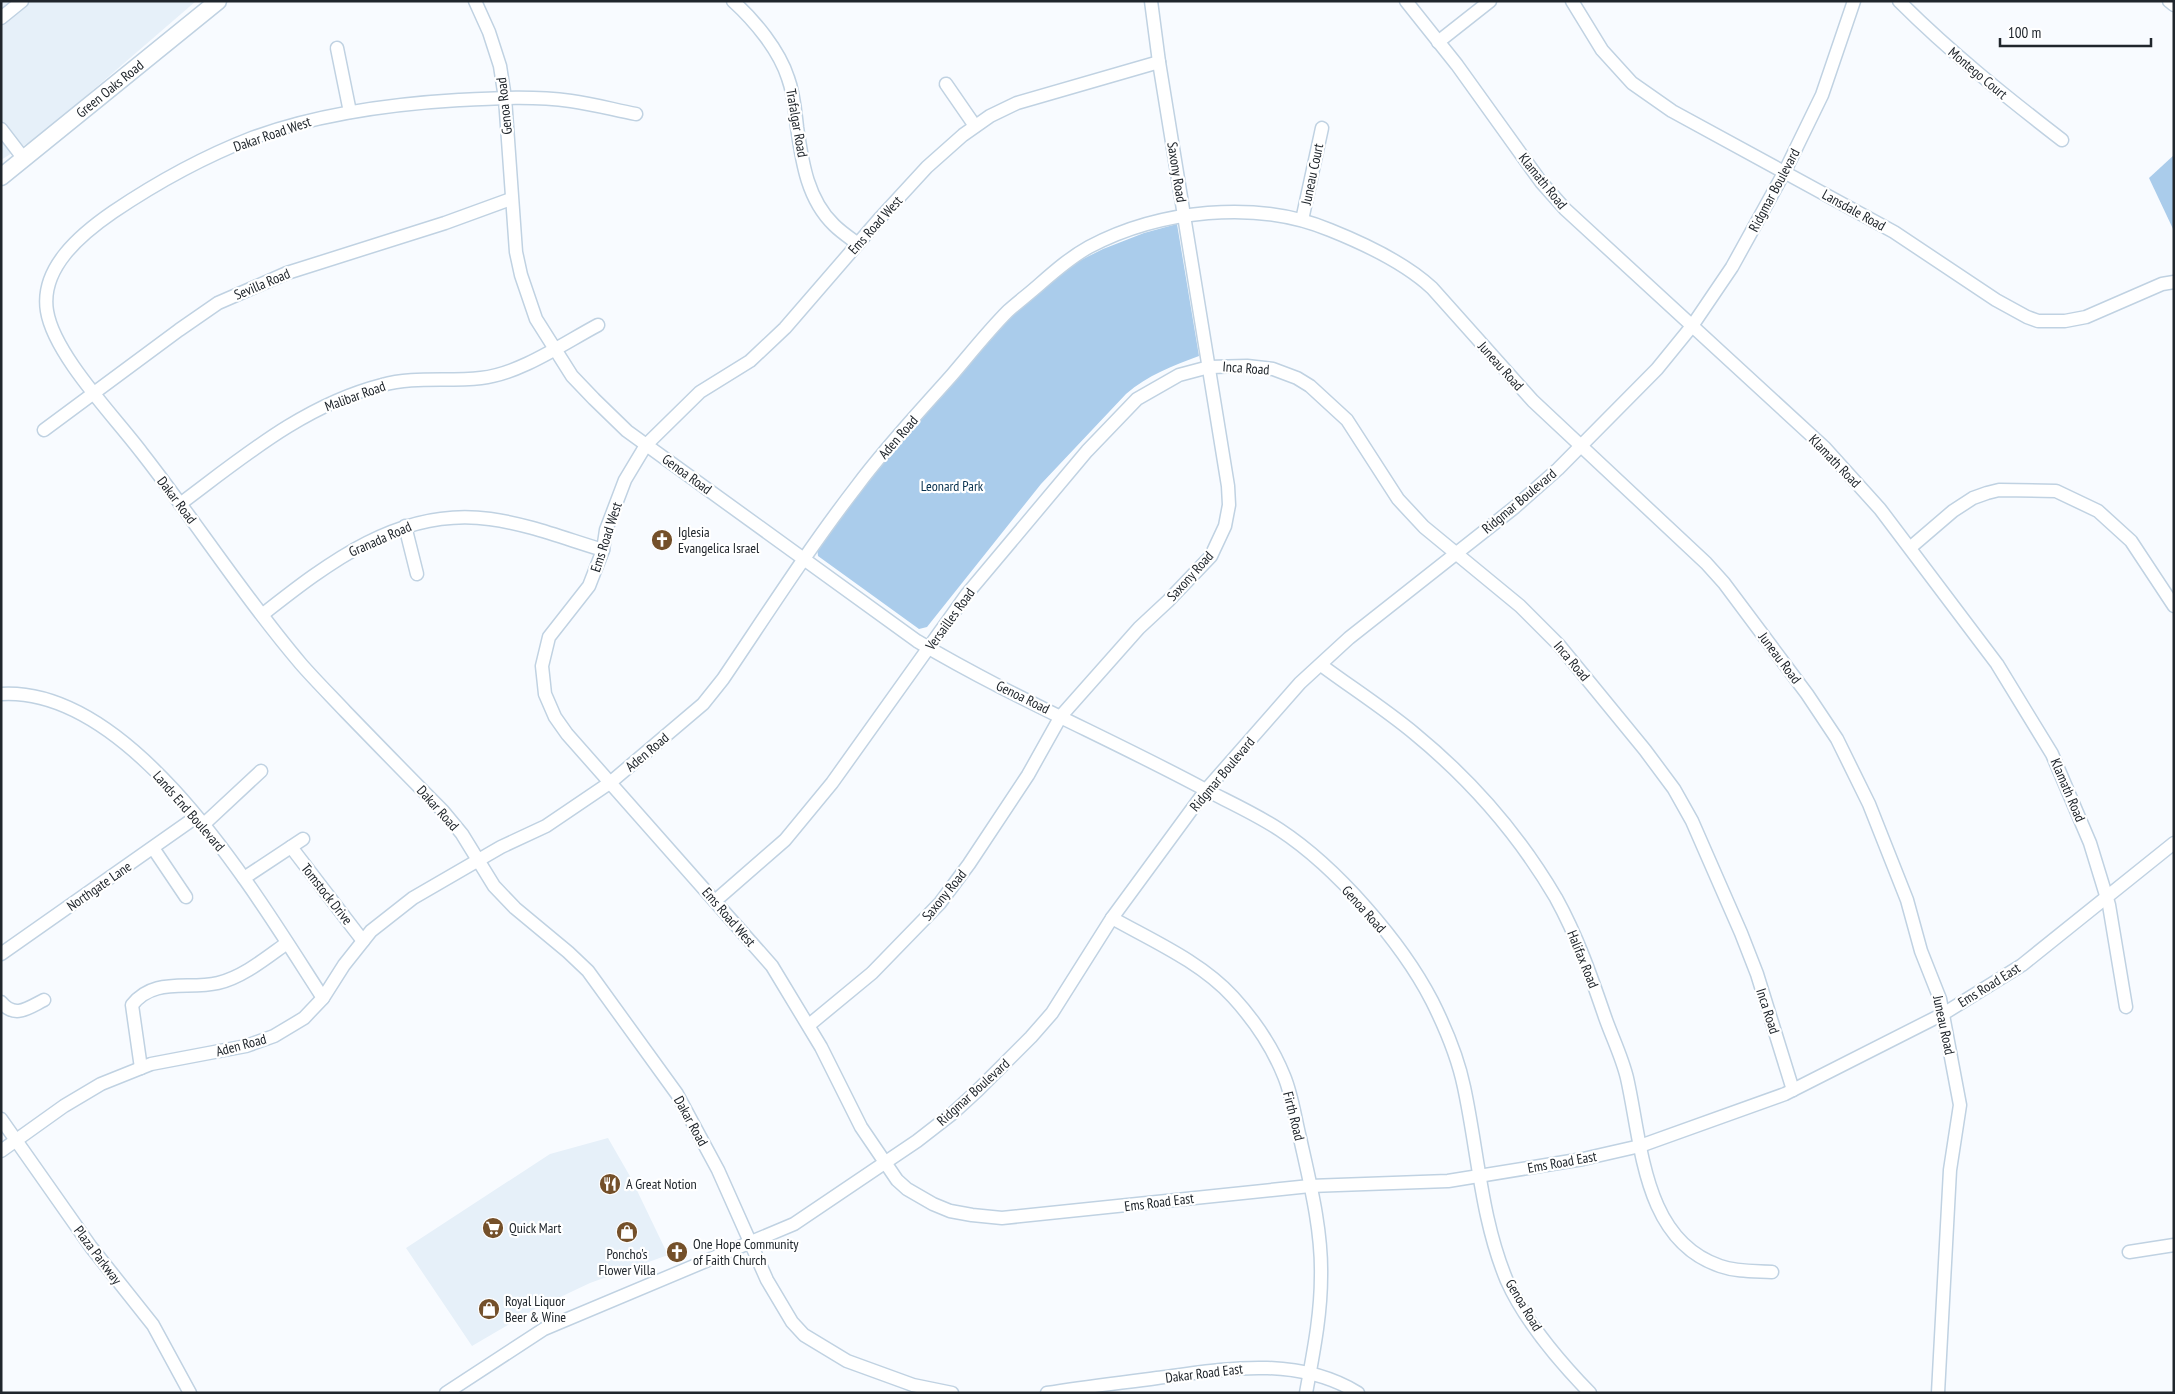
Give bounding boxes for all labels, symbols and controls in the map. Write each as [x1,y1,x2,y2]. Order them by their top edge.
scale bar [2000,15,2151,47]
text: 100 m [2008,23,2041,42]
street label: Montego Court [1945,43,2011,103]
street label: Green Oaks Road [72,56,147,122]
street label: Genoa Road [492,77,516,135]
street label: Trafalgar Road [782,87,812,159]
street label: Dakar Road West [231,112,313,156]
street label: Saxony Road [1163,140,1191,204]
street label: Juneau Court [1297,142,1327,207]
street label: Ridgmar Boulevard [1744,145,1804,235]
street label: Klamath Road [1515,149,1571,213]
street label: Lansdale Road [1819,185,1889,235]
street label: Ems Road West [844,192,906,258]
street label: Sevilla Road [231,264,293,304]
street label: Juneau Road [1474,337,1528,394]
street label: Inca Road [1222,357,1270,379]
street label: Malibar Road [322,377,388,415]
street label: Aden Road [874,412,922,462]
street label: Klamath Road [1805,431,1865,491]
street label: Genoa Road [659,450,715,498]
street label: Ridgmar Boulevard [1478,465,1560,537]
street label: Dakar Road [153,473,201,527]
park label: Leonard Park [921,477,984,495]
street label: Ems Road West [586,499,626,574]
street label: Granada Road [346,517,414,561]
place label: Iglesia Evangelica Israel [678,523,760,557]
church icon: Iglesia Evangelica Israel [650,528,674,552]
street label: Saxony Road [1163,547,1217,605]
street label: Versailles Road [921,584,979,655]
street label: Juneau Road [1754,628,1805,687]
street label: Inca Road [1550,637,1594,685]
street label: Genoa Road [993,676,1053,718]
street label: Aden Road [622,729,672,775]
street label: Ridgmar Boulevard [1186,733,1258,815]
street label: Klamath Road [2047,755,2089,825]
street label: Lands End Boulevard [149,767,229,855]
street label: Dakar Road [413,782,463,834]
street label: Northgate Lane [63,857,135,915]
street label: Tomstock Drive [297,860,357,928]
street label: Saxony Road [918,866,970,924]
street label: Genoa Road [1338,882,1390,936]
street label: Ems Road West [698,884,760,950]
street label: Halifax Road [1563,927,1603,991]
street label: Ems Road East [1955,959,2024,1011]
street label: Inca Road [1752,986,1784,1036]
street label: Juneau Road [1929,993,1959,1056]
street label: Aden Road [214,1030,268,1060]
street label: Ridgmar Boulevard [933,1055,1013,1129]
street label: Firth Road [1279,1090,1309,1142]
street label: Dakar Road [670,1093,712,1149]
street label: Ems Road East [1526,1147,1598,1177]
restaurant icon: A Great Notion [598,1172,622,1196]
place label: A Great Notion [626,1175,697,1193]
street label: Ems Road East [1123,1189,1195,1215]
supermarket icon: Quick Mart [481,1216,505,1240]
place label: Quick Mart [509,1219,562,1237]
shop icon: Poncho's Flower Villa [615,1220,639,1244]
street label: Plaza Parkway [70,1222,126,1288]
place label: One Hope Community of Faith Church [693,1235,799,1269]
church icon: One Hope Community of Faith Church [665,1240,689,1264]
place label: Poncho's Flower Villa [599,1245,656,1279]
street label: Genoa Road [1502,1276,1546,1334]
place label: Royal Liquor Beer & Wine [505,1292,566,1326]
shop icon: Royal Liquor Beer & Wine [477,1297,501,1321]
street label: Dakar Road East [1164,1359,1244,1387]

